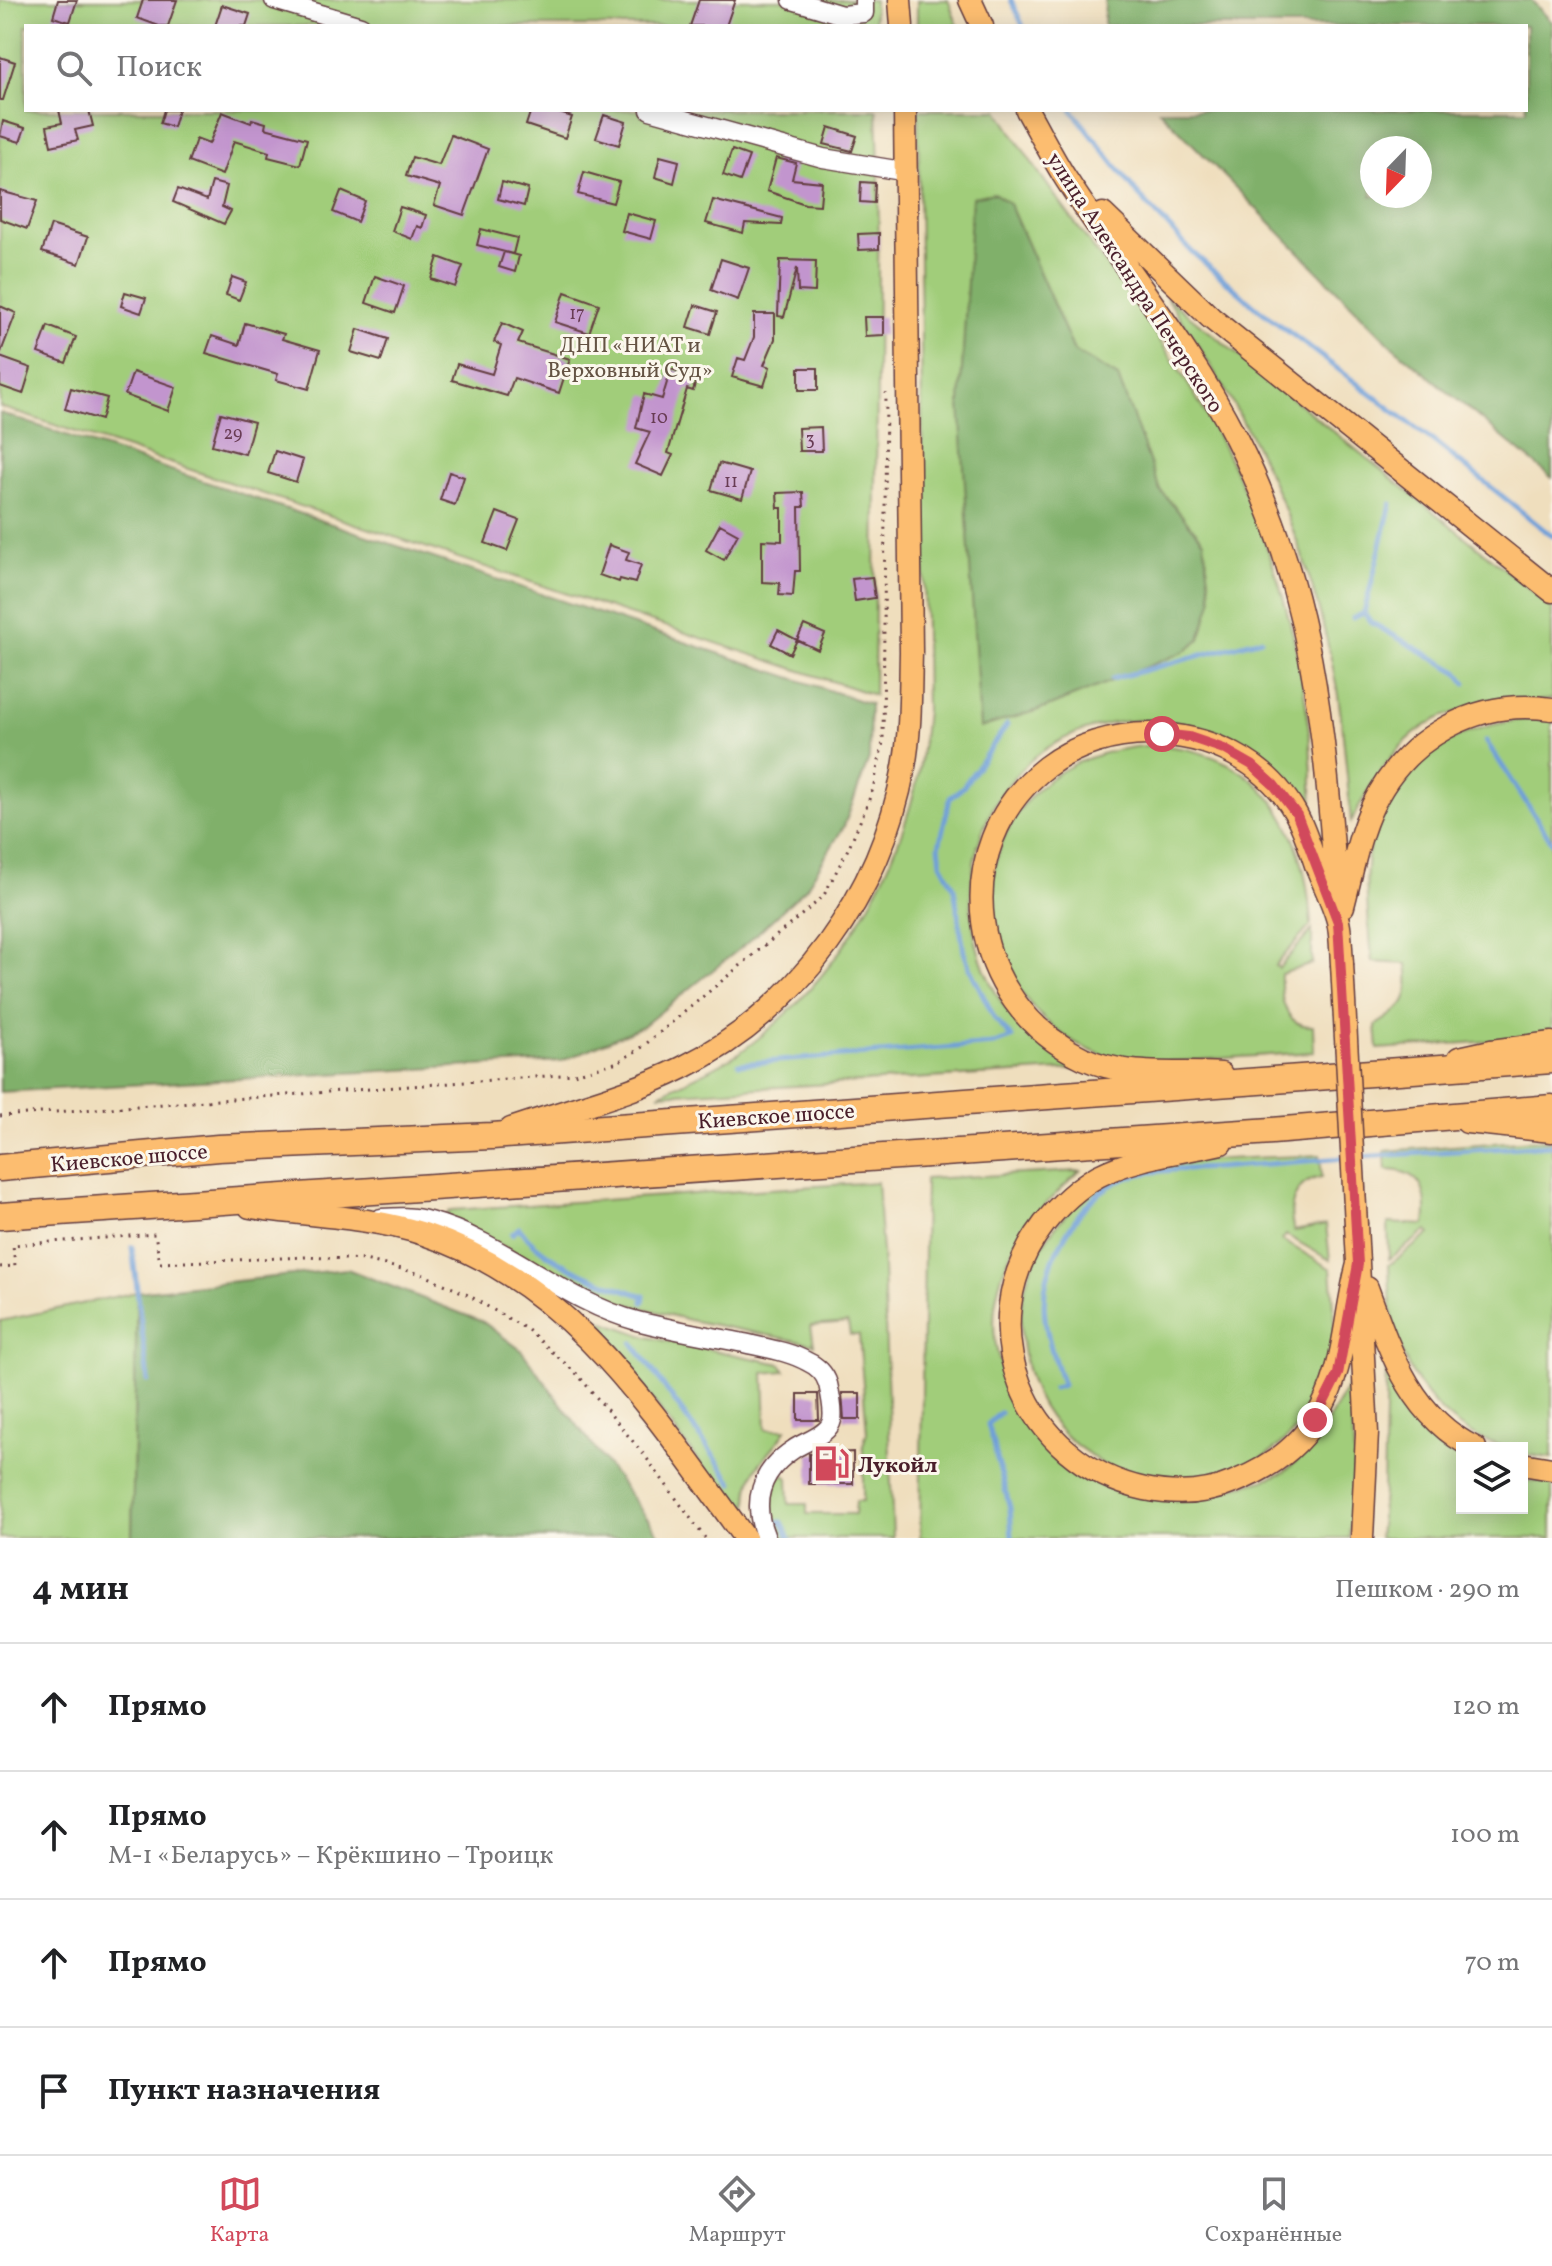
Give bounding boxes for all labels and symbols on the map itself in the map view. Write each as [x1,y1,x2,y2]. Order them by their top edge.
north arrow [1360,136,1432,208]
street label: улица Александра Печерского [1038,147,1230,420]
house number: 17 [569,302,585,327]
park label: ДНП «НИАТ и Верховный Суд» [547,331,713,387]
house number: 10 [650,406,668,431]
house number: 29 [224,422,242,447]
house number: 3 [805,428,815,453]
house number: 11 [724,470,738,495]
route start [1144,716,1180,752]
street label: Киевское шоссе [696,1097,856,1138]
street label: Киевское шоссе [49,1137,209,1182]
route end [1297,1402,1333,1438]
fuel station icon: Лукойл [813,1445,851,1483]
place label: Лукойл [858,1451,938,1482]

